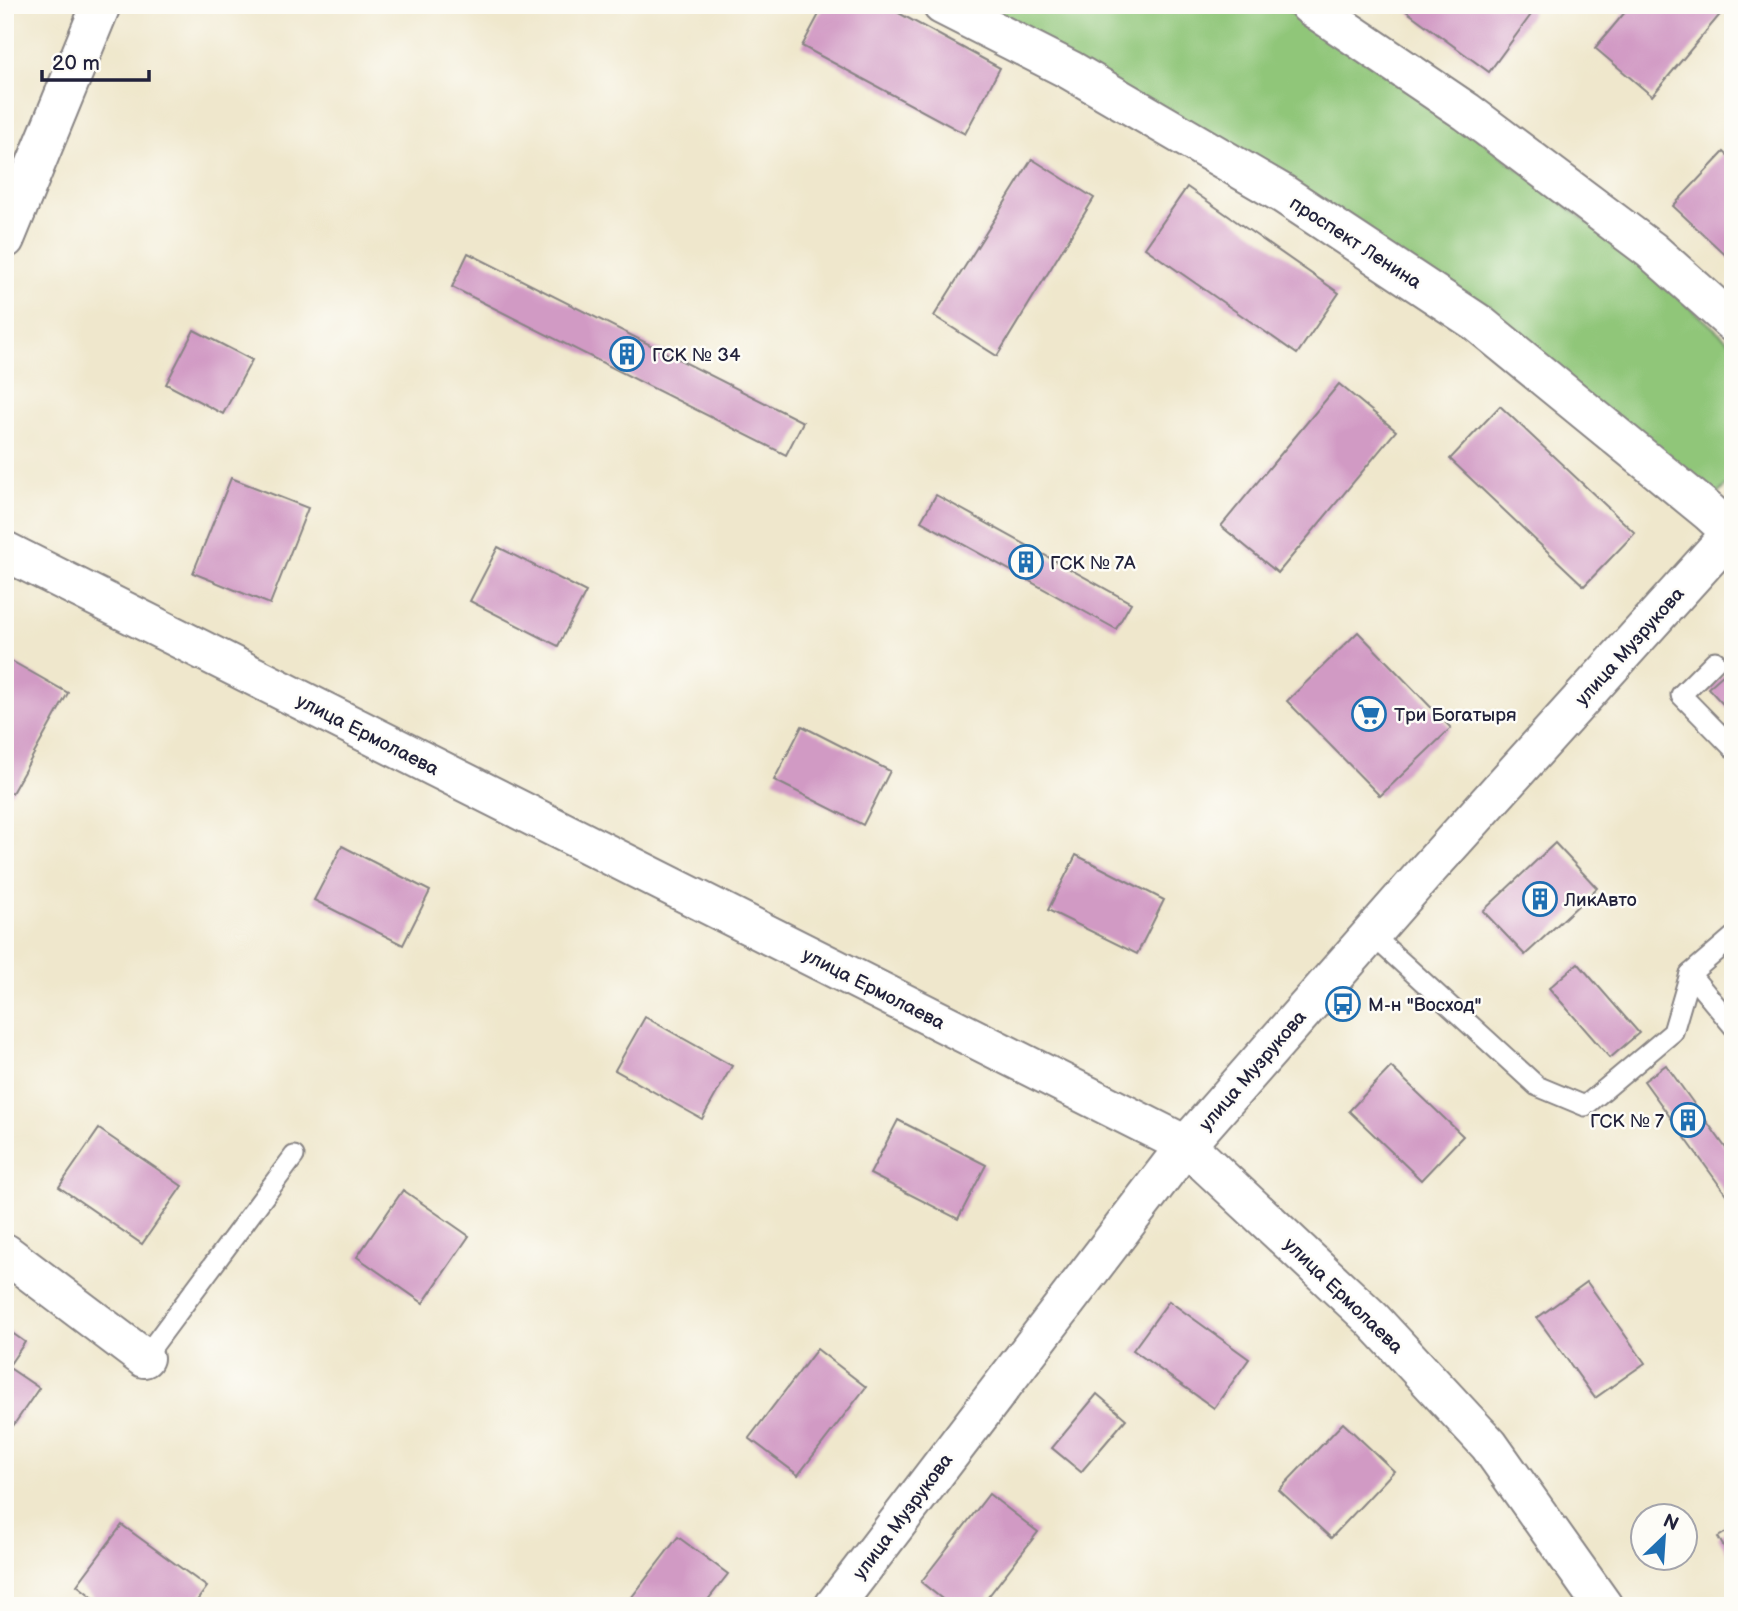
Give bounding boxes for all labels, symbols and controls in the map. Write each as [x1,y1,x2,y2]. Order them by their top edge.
scale bar [42,38,149,82]
text: 20 m [52,51,100,76]
street label: проспект Ленина [1285,192,1425,294]
building icon: ГСК № 34 [608,335,646,373]
place label: ГСК № 34 [652,344,741,367]
building icon: ГСК № 7А [1007,543,1045,581]
place label: ГСК № 7А [1050,552,1136,575]
street label: улица Музрукова [1571,583,1689,711]
street label: улица Ермолаева [292,689,442,781]
supermarket icon: Три Богатыря [1350,695,1388,733]
place label: Три Богатыря [1394,704,1517,727]
building icon: ЛикАвто [1521,880,1559,918]
place label: ЛикАвто [1563,889,1637,912]
street label: улица Ермолаева [798,943,948,1035]
bus stop icon: М-н "Восход" [1324,985,1362,1023]
place label: М-н "Восход" [1368,994,1482,1017]
street label: улица Музрукова [1195,1006,1312,1136]
building icon: ГСК № 7 [1669,1101,1707,1139]
place label: ГСК № 7 [1590,1110,1665,1133]
street label: улица Ермолаева [1279,1233,1407,1359]
street label: улица Музрукова [848,1449,958,1584]
north arrow [1630,1502,1700,1572]
text: N [1659,1510,1682,1536]

